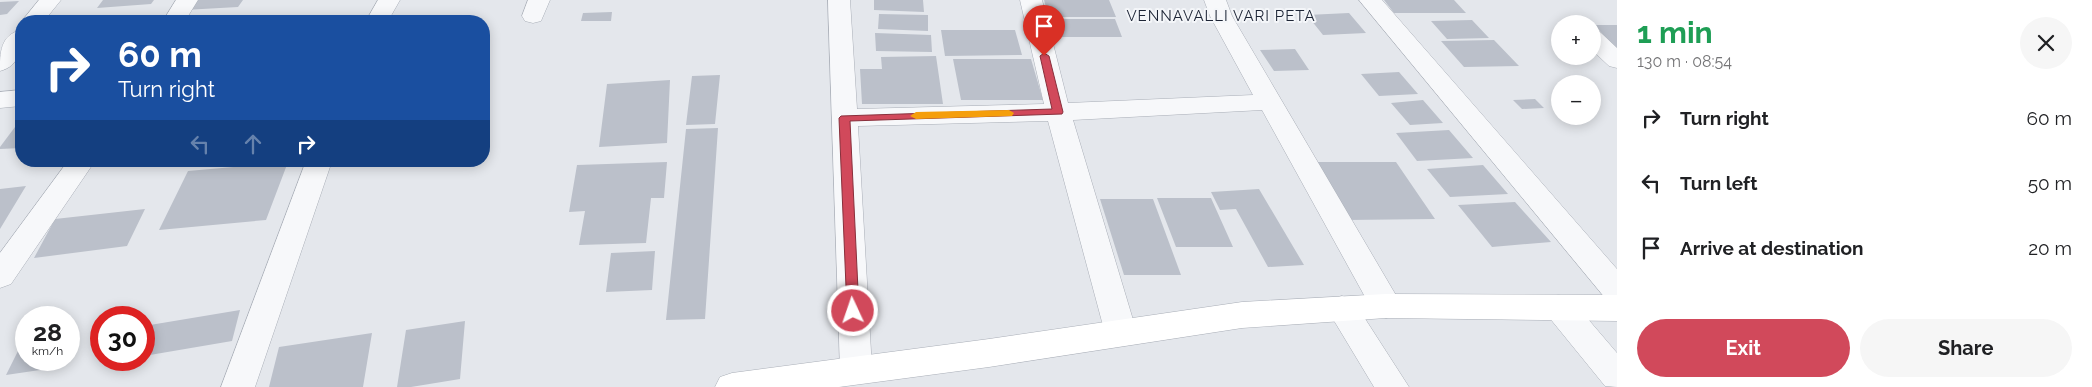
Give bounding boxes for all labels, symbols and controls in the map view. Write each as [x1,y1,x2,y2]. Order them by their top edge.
pin [1023,5,1065,56]
district label: VENNAVALLI VARI PETA [1126,7,1316,25]
icon: arrive [1030,12,1058,40]
map controls [1551,15,1601,125]
button: + [1551,15,1601,65]
text: 1 min [1637,15,1713,50]
button: close [2020,17,2072,69]
text: 60 m [118,34,202,75]
icon: right [35,35,100,100]
text: 130 m · 08:54 [1637,52,1732,71]
button: − [1551,75,1601,125]
text: Turn right [118,76,215,102]
icon: right [1637,104,1665,132]
text: Turn right [1680,107,1769,129]
text: 60 m [2027,107,2072,129]
icon: left [186,130,214,158]
icon: ahead [239,130,267,158]
icon: right [292,130,320,158]
icon: left [1637,169,1665,197]
text: Turn left [1680,172,1757,194]
text: 50 m [2028,172,2072,194]
icon: arrive [1637,234,1665,262]
text: Arrive at destination [1680,237,1864,259]
text: 20 m [2028,237,2072,259]
position arrow [826,284,878,336]
speed limit sign: 30 [90,306,155,371]
text: 28 [33,317,62,347]
button: Exit [1637,319,1850,377]
button: Share [1860,319,2072,377]
text: km/h [32,344,63,358]

